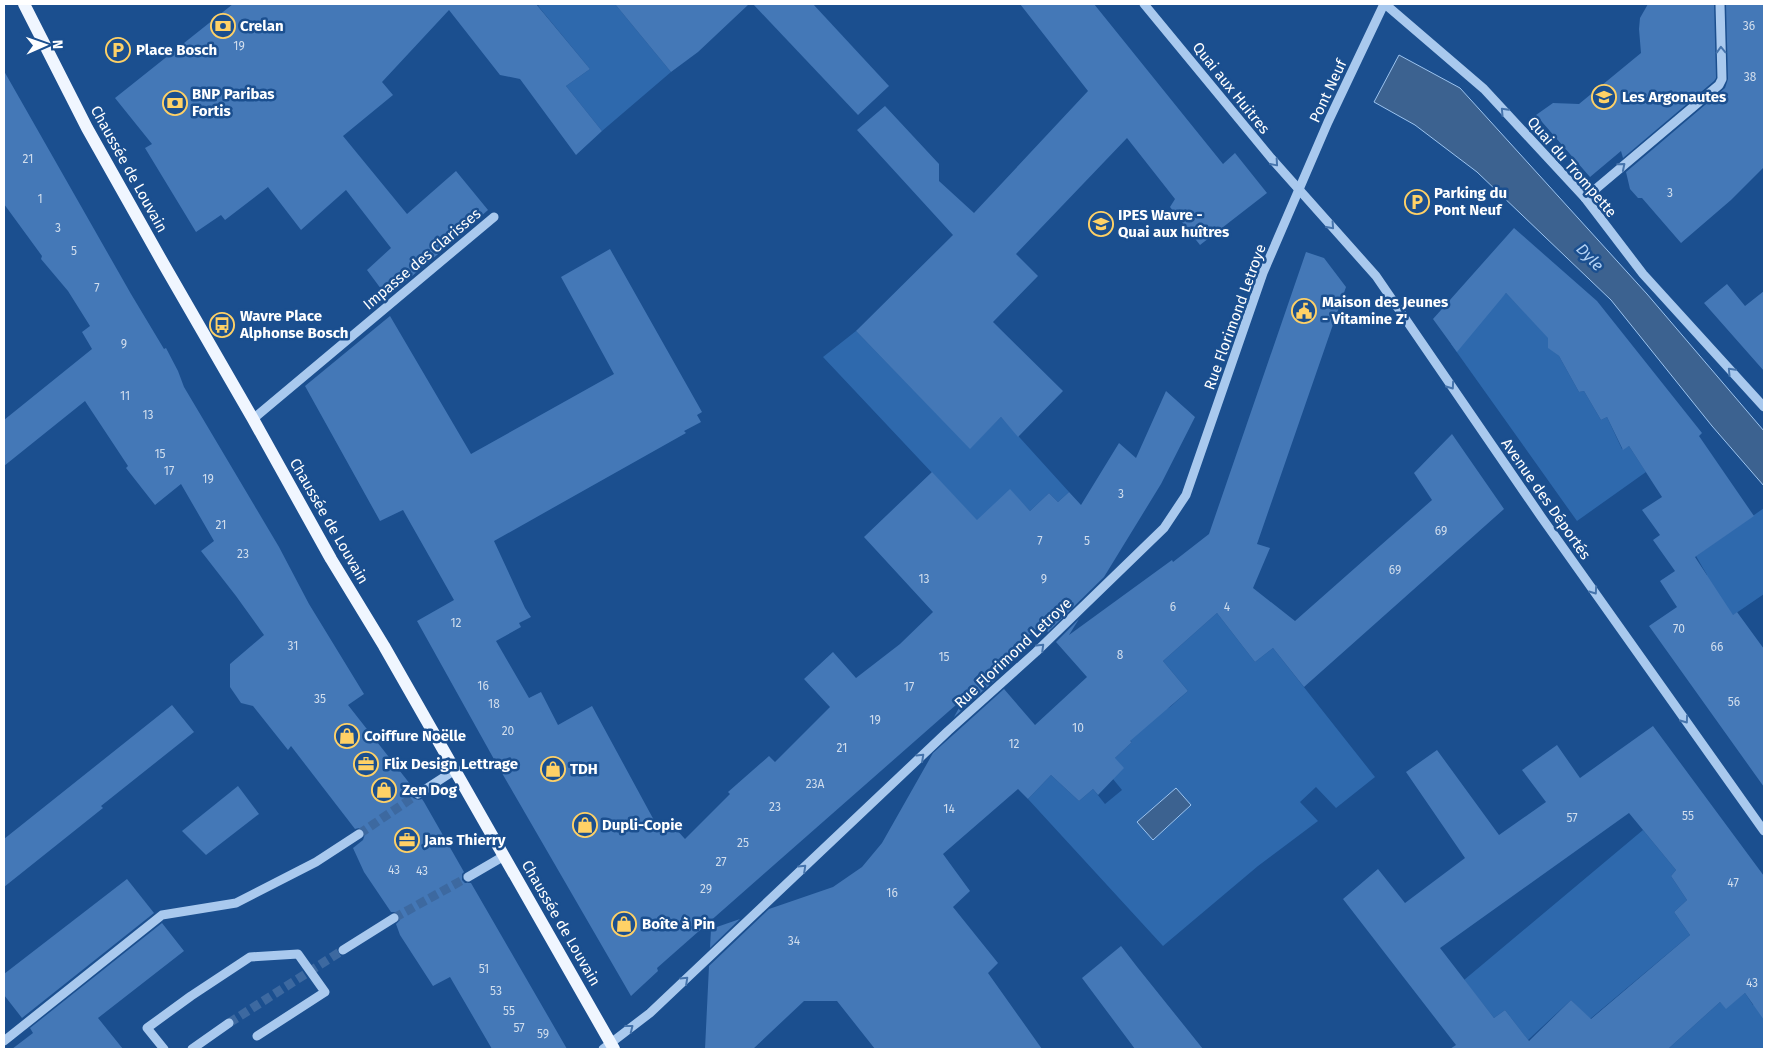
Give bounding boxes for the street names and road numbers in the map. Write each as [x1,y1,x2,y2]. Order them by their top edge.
street label: Quai aux Huitres [1189,39,1273,137]
street label: Pont Neuf [1306,56,1351,125]
street label: Chaussée de Louvain [87,102,171,236]
street label: Quai du Trompette [1523,113,1621,221]
street label: Impasse des Clarisses [360,205,484,313]
street label: Rue Florimond Letroye [1200,242,1270,392]
street label: Avenue des Déportés [1497,435,1595,563]
street label: Chaussée de Louvain [286,455,372,587]
street label: Rue Florimond Letroye [951,594,1075,712]
street label: Chaussée de Louvain [518,857,604,989]

